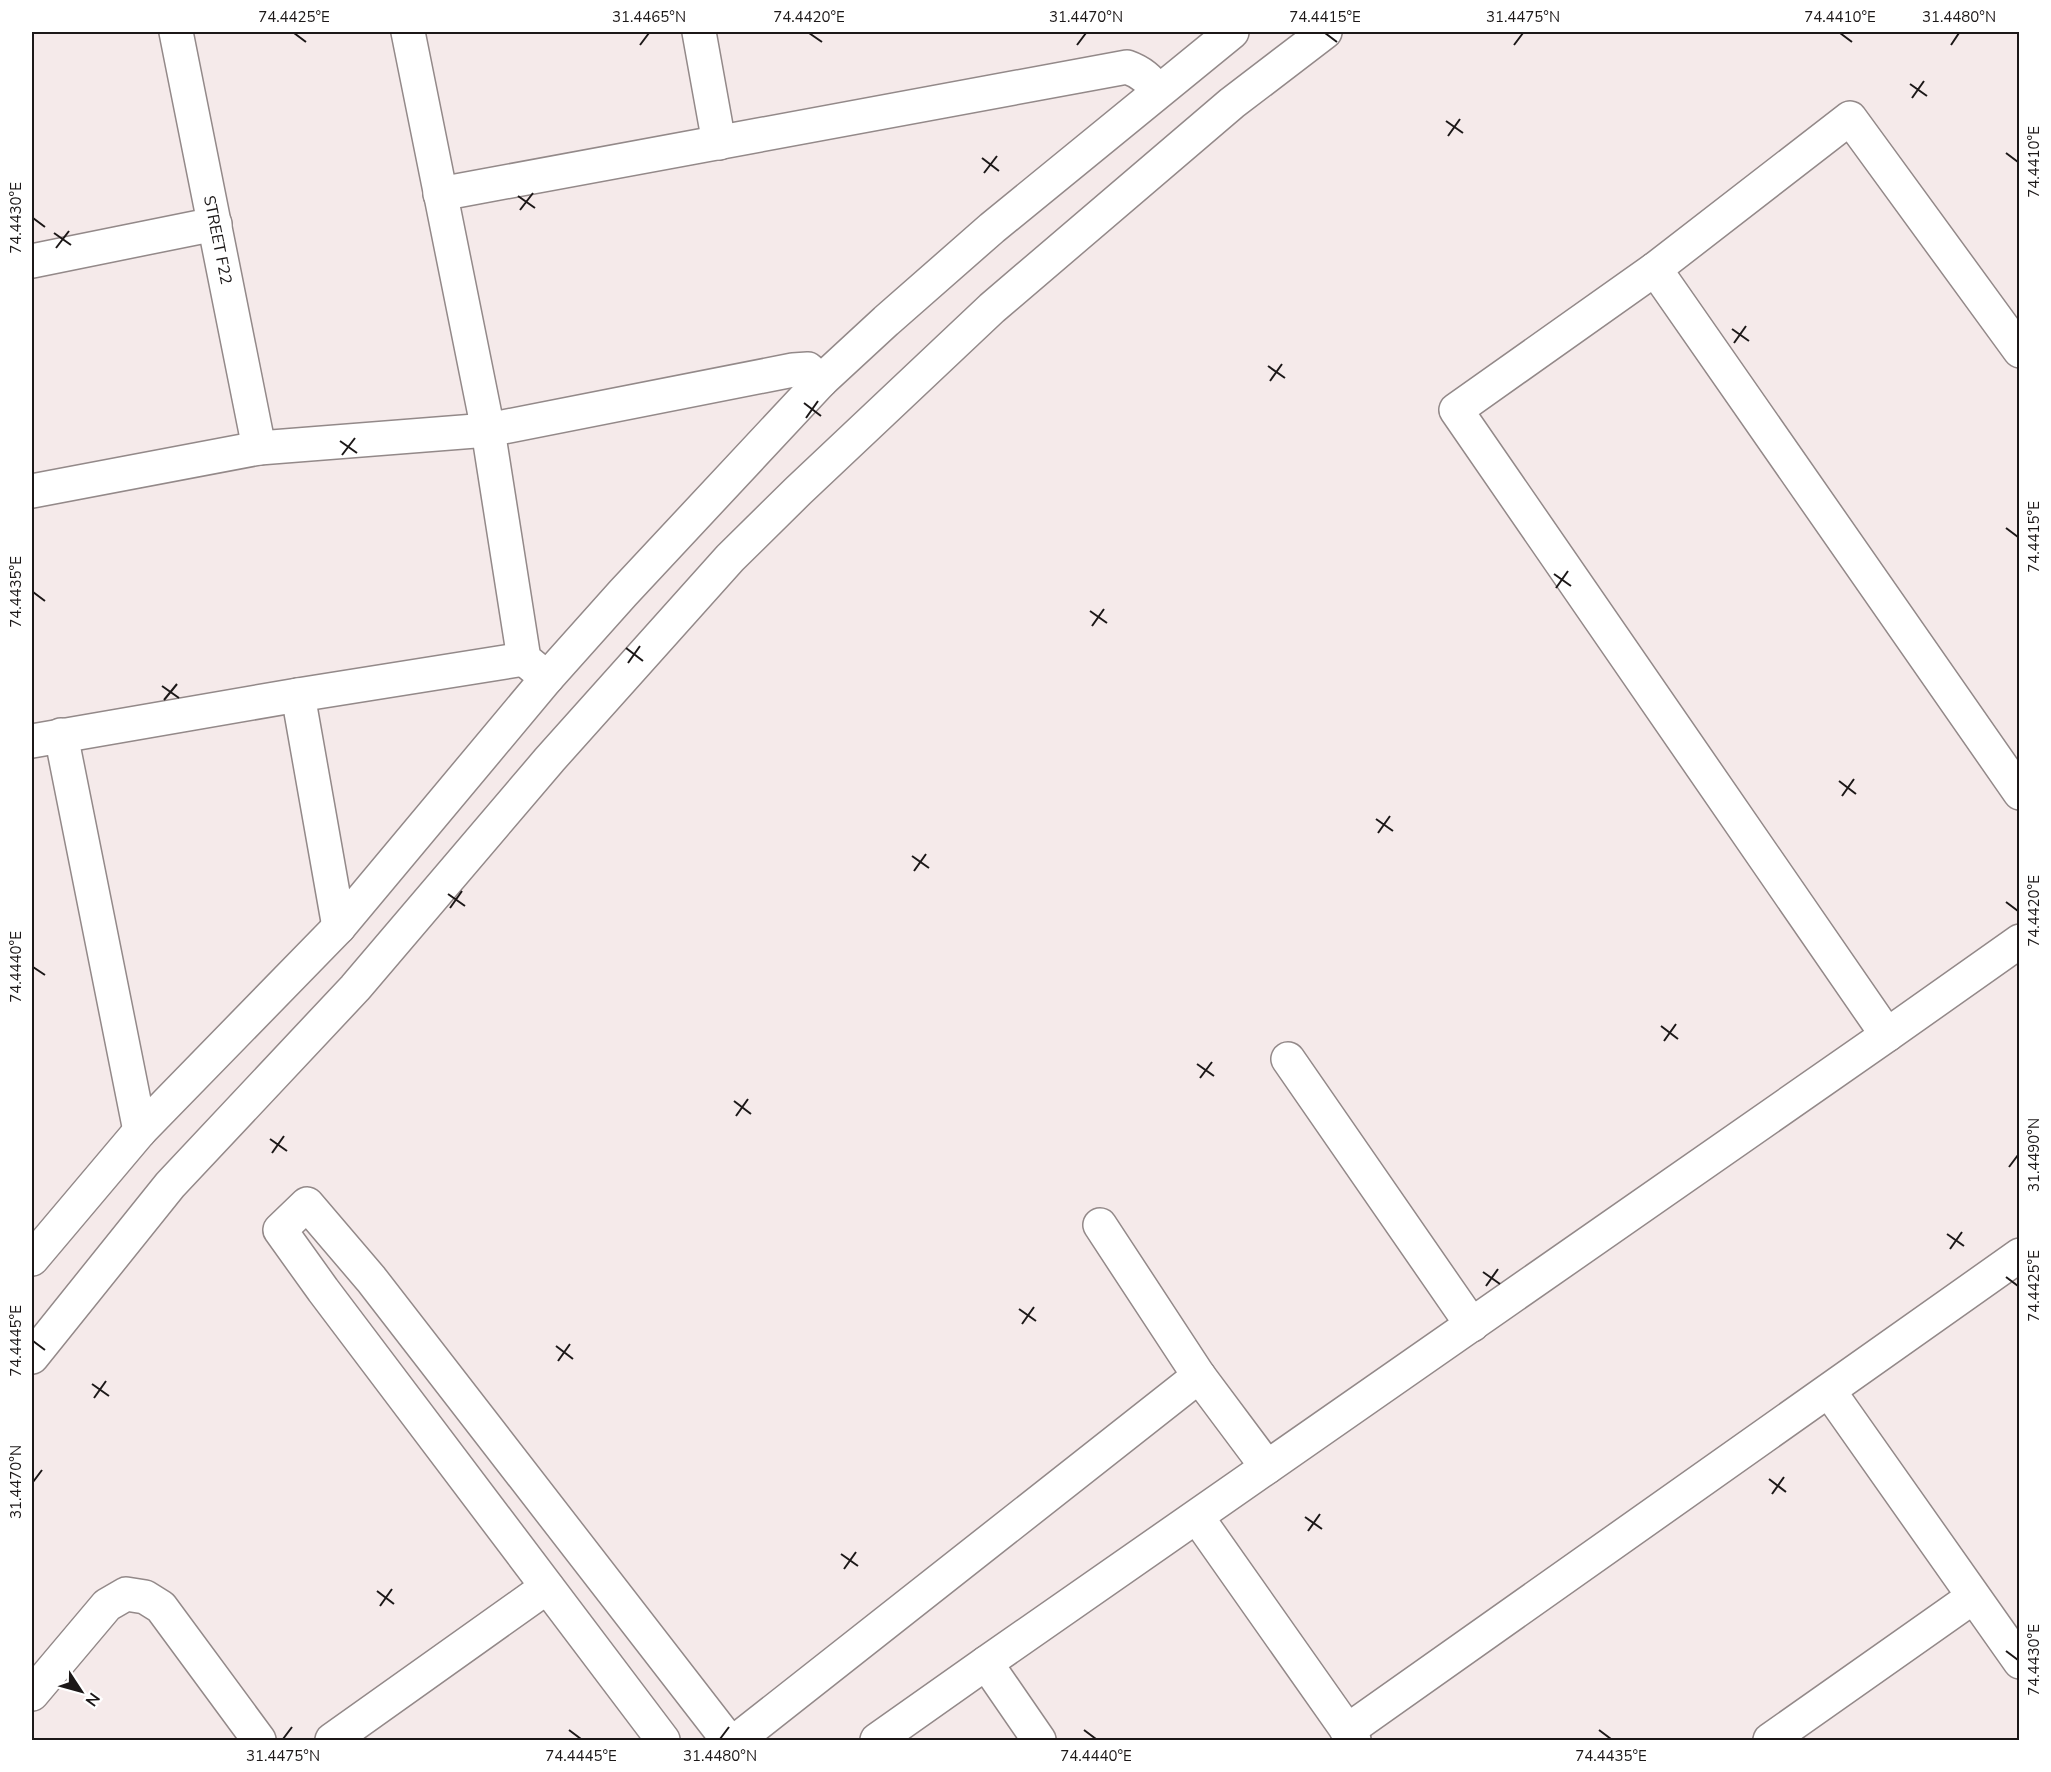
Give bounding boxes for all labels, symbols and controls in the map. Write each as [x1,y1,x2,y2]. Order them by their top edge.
text: 74.4425°E [258,7,330,27]
text: 31.4465°N [612,7,686,27]
text: 74.4420°E [773,7,845,27]
text: 31.4470°N [1049,7,1123,27]
text: 74.4415°E [1289,7,1361,27]
text: 31.4475°N [1486,7,1560,27]
text: 74.4410°E [1804,7,1876,27]
text: 31.4480°N [1922,7,1996,27]
text: 74.4410°E [2024,126,2044,198]
text: 74.4430°E [6,182,26,254]
street label: STREET F22 [198,194,237,286]
text: 74.4415°E [2024,501,2044,573]
text: 74.4435°E [6,556,26,628]
text: 74.4420°E [2024,875,2044,947]
text: 74.4440°E [6,931,26,1003]
text: 31.4490°N [2024,1118,2044,1192]
text: 74.4425°E [2024,1250,2044,1322]
text: 74.4445°E [6,1305,26,1377]
text: 31.4470°N [6,1445,26,1519]
text: 74.4430°E [2024,1624,2044,1696]
north arrow [51,1661,111,1721]
text: N [80,1688,105,1711]
text: 31.4475°N [246,1746,320,1766]
text: 74.4445°E [545,1746,617,1766]
text: 31.4480°N [683,1746,757,1766]
text: 74.4440°E [1060,1746,1132,1766]
text: 74.4435°E [1575,1746,1647,1766]

